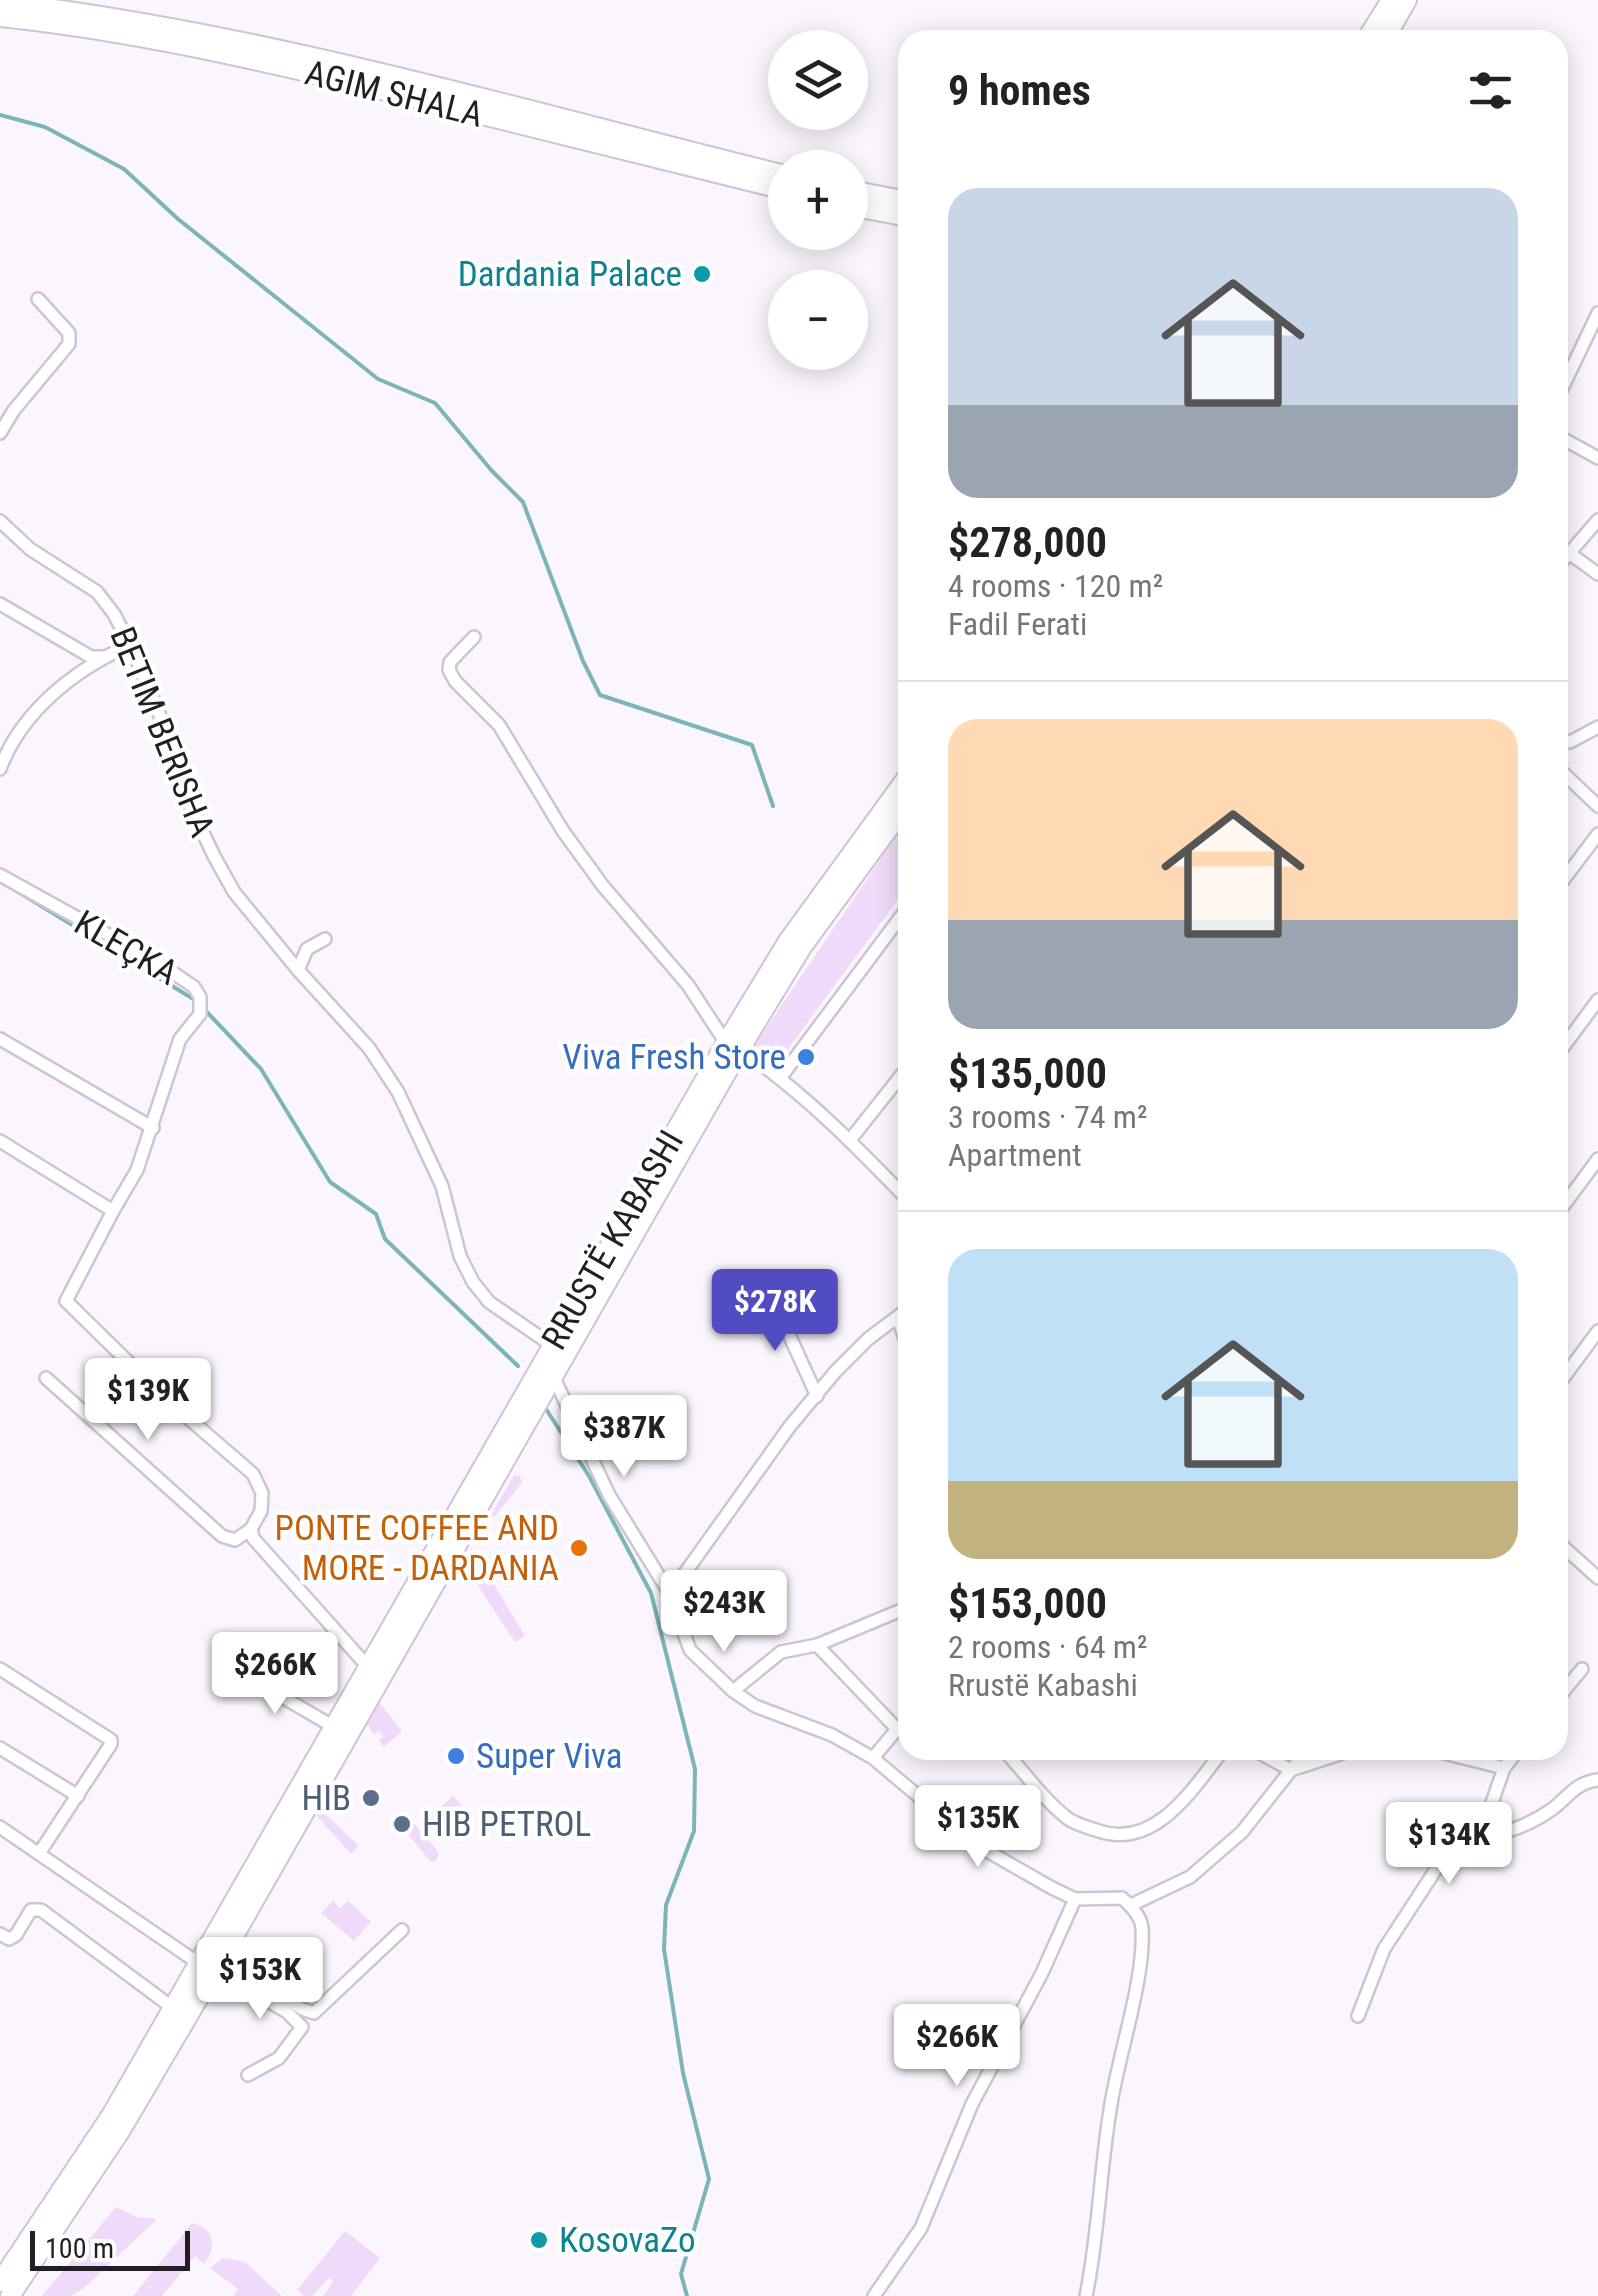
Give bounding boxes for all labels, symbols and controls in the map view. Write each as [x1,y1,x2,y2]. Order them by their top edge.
map controls [768,30,868,370]
button: layers [768,30,868,130]
street label: AGIM SHALA [301,52,487,136]
icon: filters [1463,63,1518,118]
text: 9 homes [948,66,1091,115]
button: + [768,150,868,250]
icon: home [1143,253,1323,433]
place label: Dardania Palace [458,254,682,295]
marker: Dardania Palace [691,263,713,285]
button: − [768,270,868,370]
text: $278,000 [948,518,1107,567]
text: 4 rooms · 120 m² [948,567,1163,605]
text: Fadil Ferati [948,605,1087,643]
street label: BETIM BERISHA [101,621,223,843]
icon: home [1143,784,1323,964]
street label: KLEÇKA [67,902,185,994]
place label: Viva Fresh Store [562,1037,786,1078]
marker: Viva Fresh Store [795,1046,817,1068]
text: $135,000 [948,1049,1107,1098]
text: 3 rooms · 74 m² [948,1098,1147,1136]
street label: RRUSTË KABASHI [534,1123,692,1357]
text: Apartment [948,1136,1082,1174]
pin: $278K [705,1269,845,1354]
text: $278K [734,1282,816,1320]
icon: home [1143,1314,1323,1494]
pin: $139K [78,1358,218,1443]
text: $139K [107,1371,189,1409]
pin: $387K [554,1395,694,1480]
text: $387K [583,1408,665,1446]
place label: PONTE COFFEE AND MORE - DARDANIA [275,1508,559,1589]
marker: PONTE COFFEE AND MORE - DARDANIA [568,1537,590,1559]
pin: $243K [654,1570,794,1655]
text: $153,000 [948,1579,1107,1628]
text: $243K [683,1583,765,1621]
text: 2 rooms · 64 m² [948,1628,1147,1666]
pin: $266K [205,1632,345,1717]
text: $266K [234,1645,316,1683]
text: Rrustë Kabashi [948,1666,1138,1704]
place label: Super Viva [476,1736,623,1777]
marker: Super Viva [445,1745,467,1767]
place label: HIB [301,1778,351,1819]
pin: $135K [908,1785,1048,1870]
marker: HIB [360,1787,382,1809]
text: $135K [937,1798,1019,1836]
pin: $134K [1379,1802,1519,1887]
place label: HIB PETROL [422,1804,591,1845]
marker: HIB PETROL [391,1813,413,1835]
text: $134K [1408,1815,1490,1853]
pin: $153K [190,1937,330,2022]
text: $153K [219,1950,301,1988]
pin: $266K [887,2004,1027,2089]
text: $266K [916,2017,998,2055]
place label: KosovaZo [559,2220,695,2261]
scale bar [30,2226,190,2270]
marker: KosovaZo [528,2229,550,2251]
text: 100 m [45,2232,114,2265]

